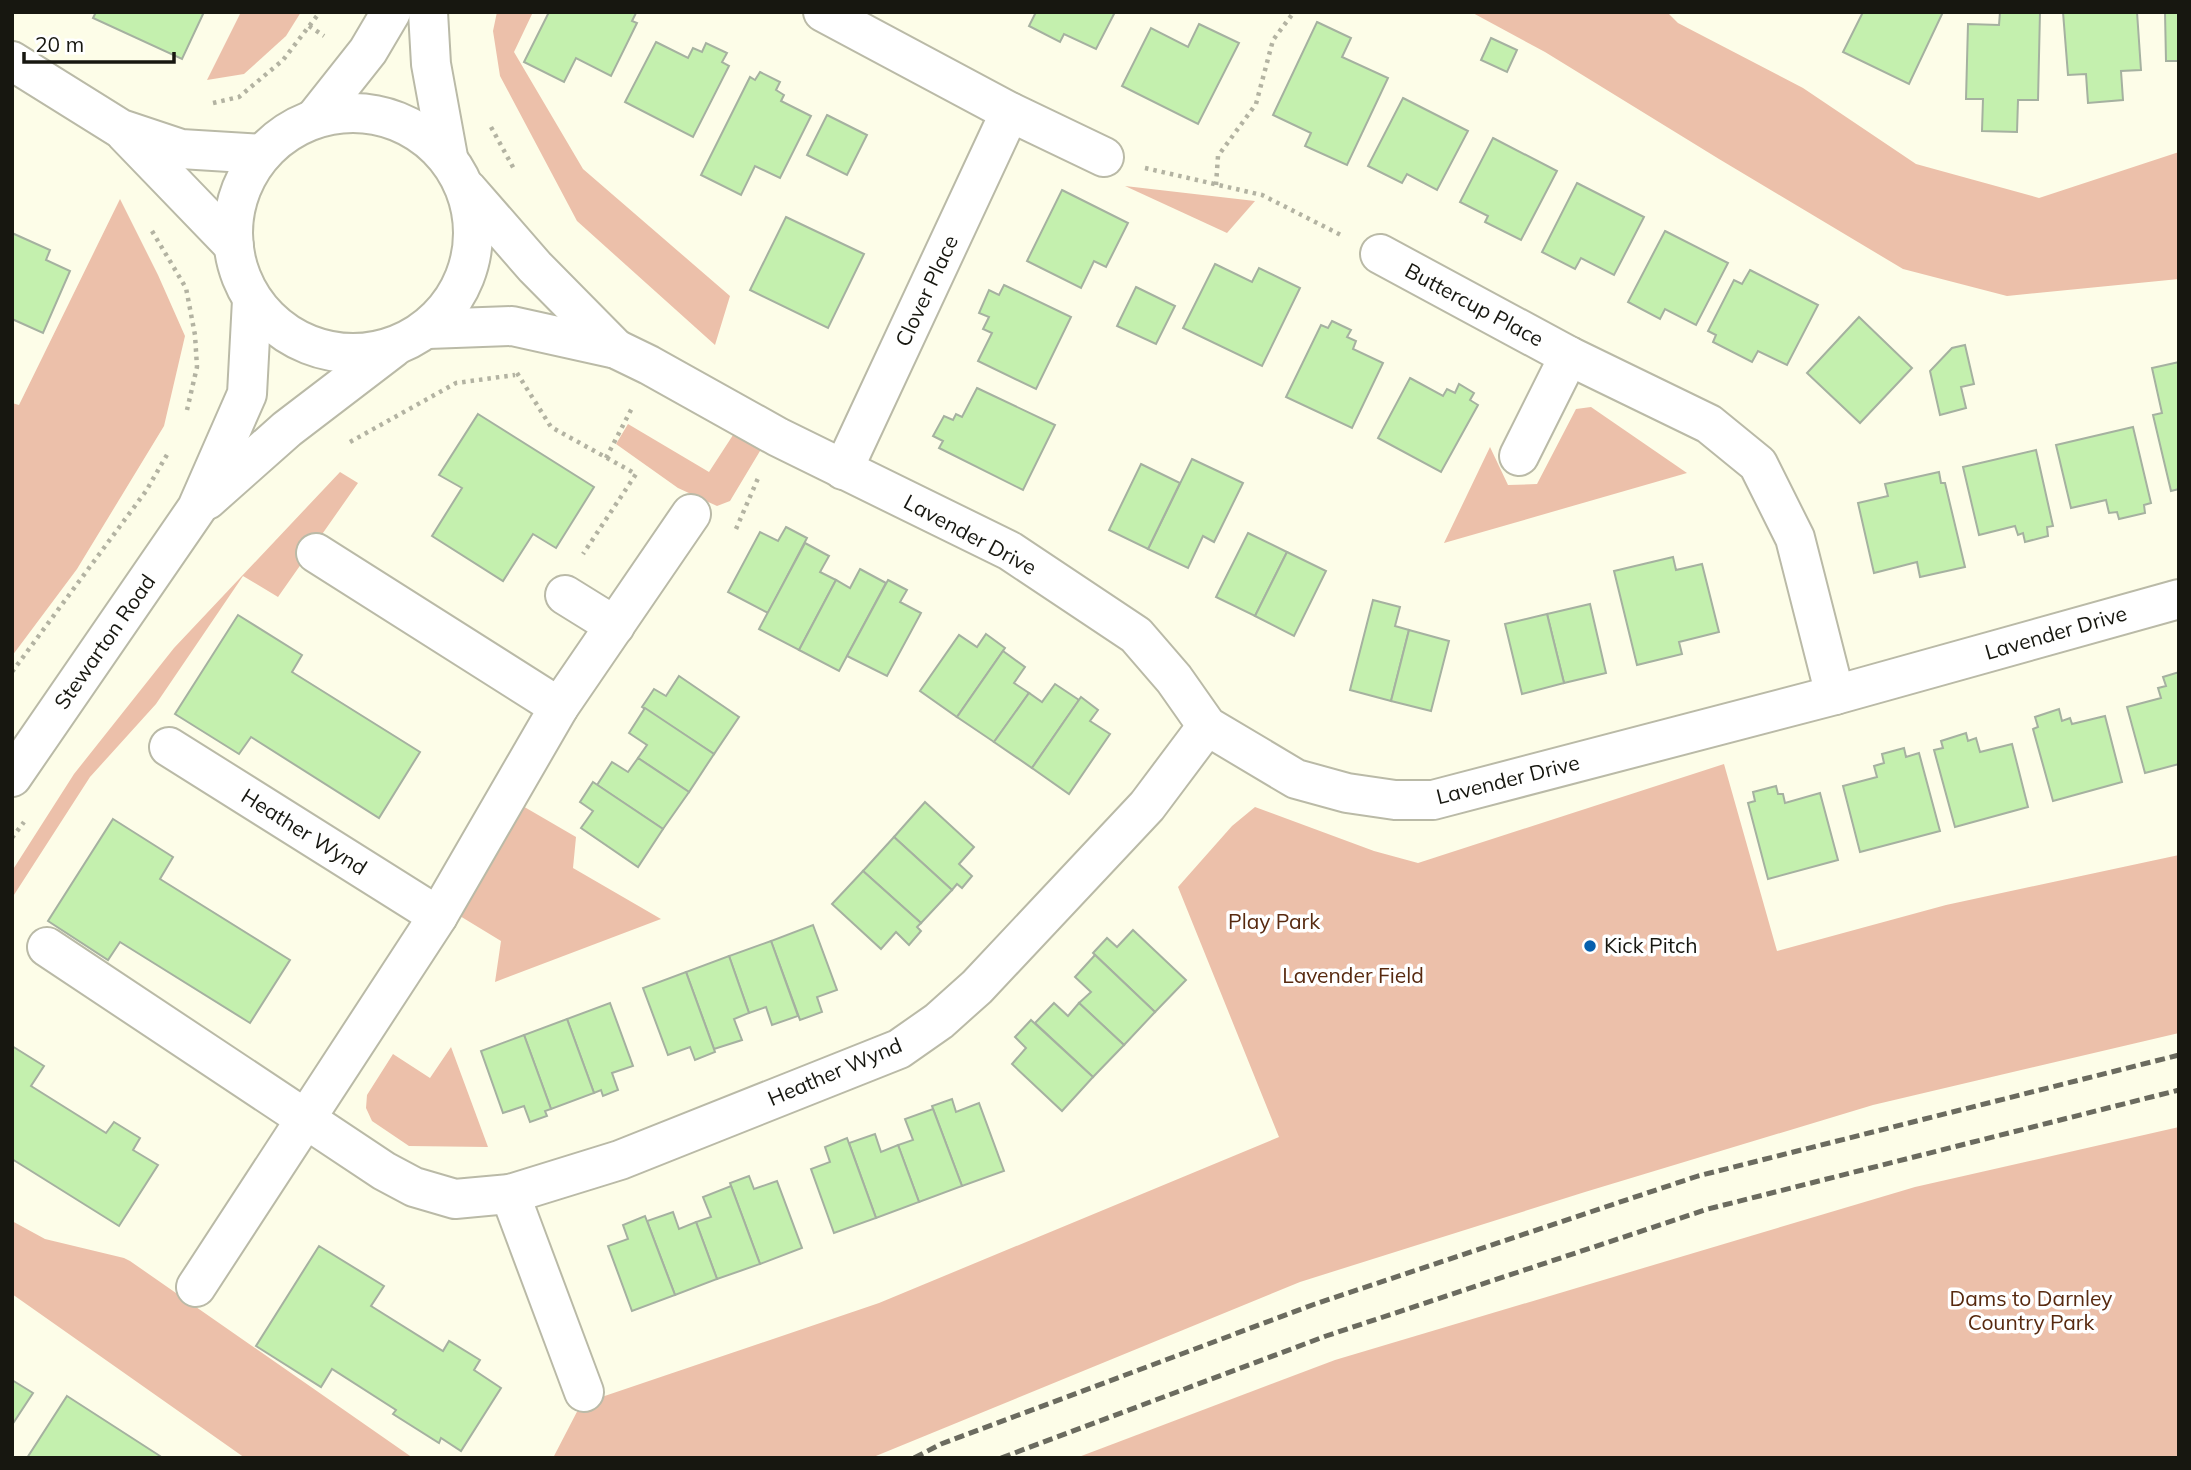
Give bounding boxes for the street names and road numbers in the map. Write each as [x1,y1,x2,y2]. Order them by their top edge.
street label: Clover Place [889,231,963,350]
street label: Buttercup Place [1401,257,1548,352]
street label: Lavender Drive [900,488,1041,580]
street label: Stewarton Road [48,569,160,714]
street label: Lavender Drive [1982,599,2130,665]
street label: Lavender Drive [1434,749,1582,809]
street label: Heather Wynd [237,782,372,880]
street label: Heather Wynd [764,1031,906,1111]

